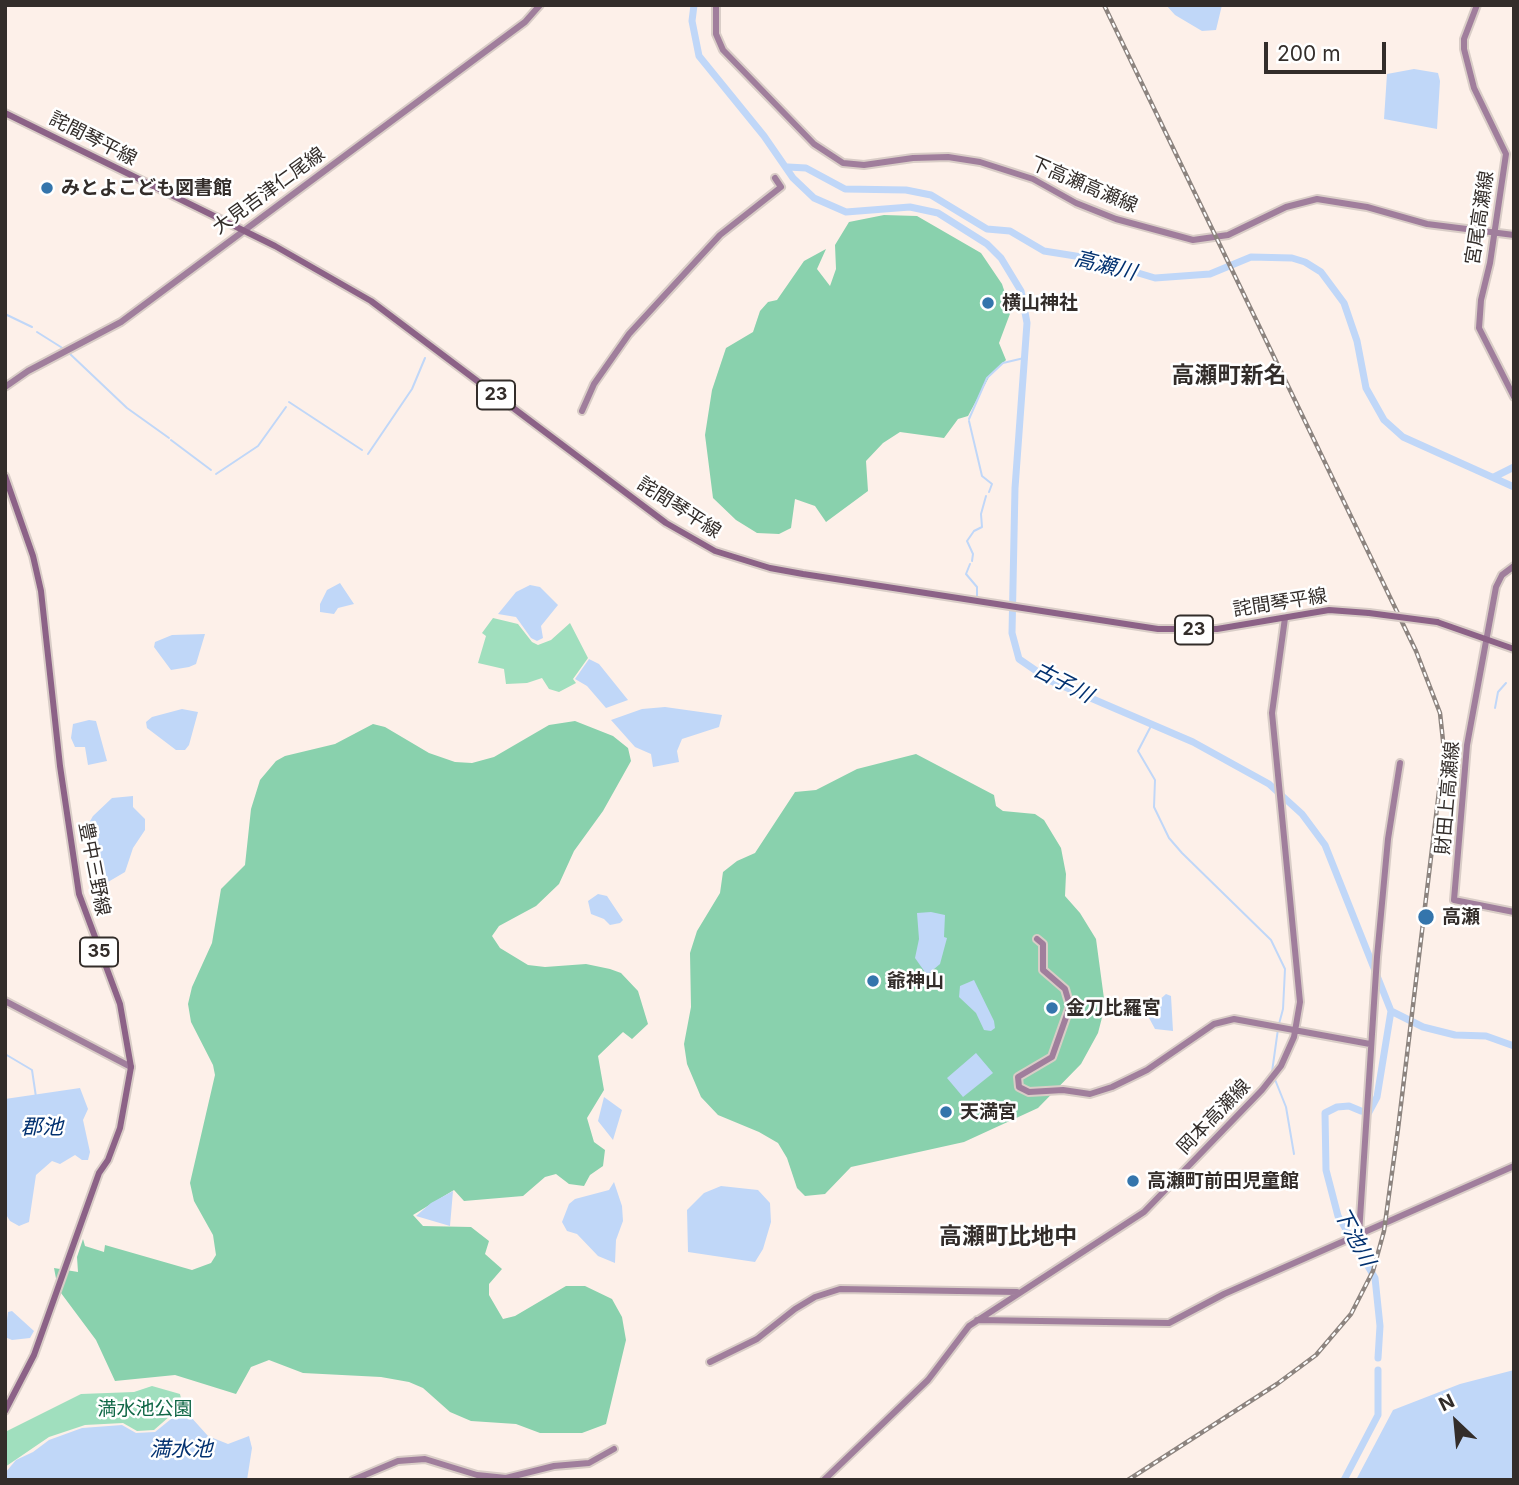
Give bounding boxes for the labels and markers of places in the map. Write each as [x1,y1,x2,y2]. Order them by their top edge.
place label: みとよこども図書館 [61,177,232,199]
marker: みとよこども図書館 [39,180,55,196]
place label: 横山神社 [1002,292,1078,314]
marker: 横山神社 [980,295,996,311]
place label: 高瀬 [1442,906,1480,928]
marker: 高瀬 [1416,907,1436,927]
place label: 爺神山 [887,970,944,992]
marker: 爺神山 [865,973,881,989]
place label: 金刀比羅宮 [1066,997,1161,1019]
marker: 金刀比羅宮 [1044,1000,1060,1016]
place label: 天満宮 [960,1101,1017,1123]
marker: 天満宮 [938,1104,954,1120]
place label: 高瀬町前田児童館 [1147,1170,1299,1192]
marker: 高瀬町前田児童館 [1125,1173,1141,1189]

